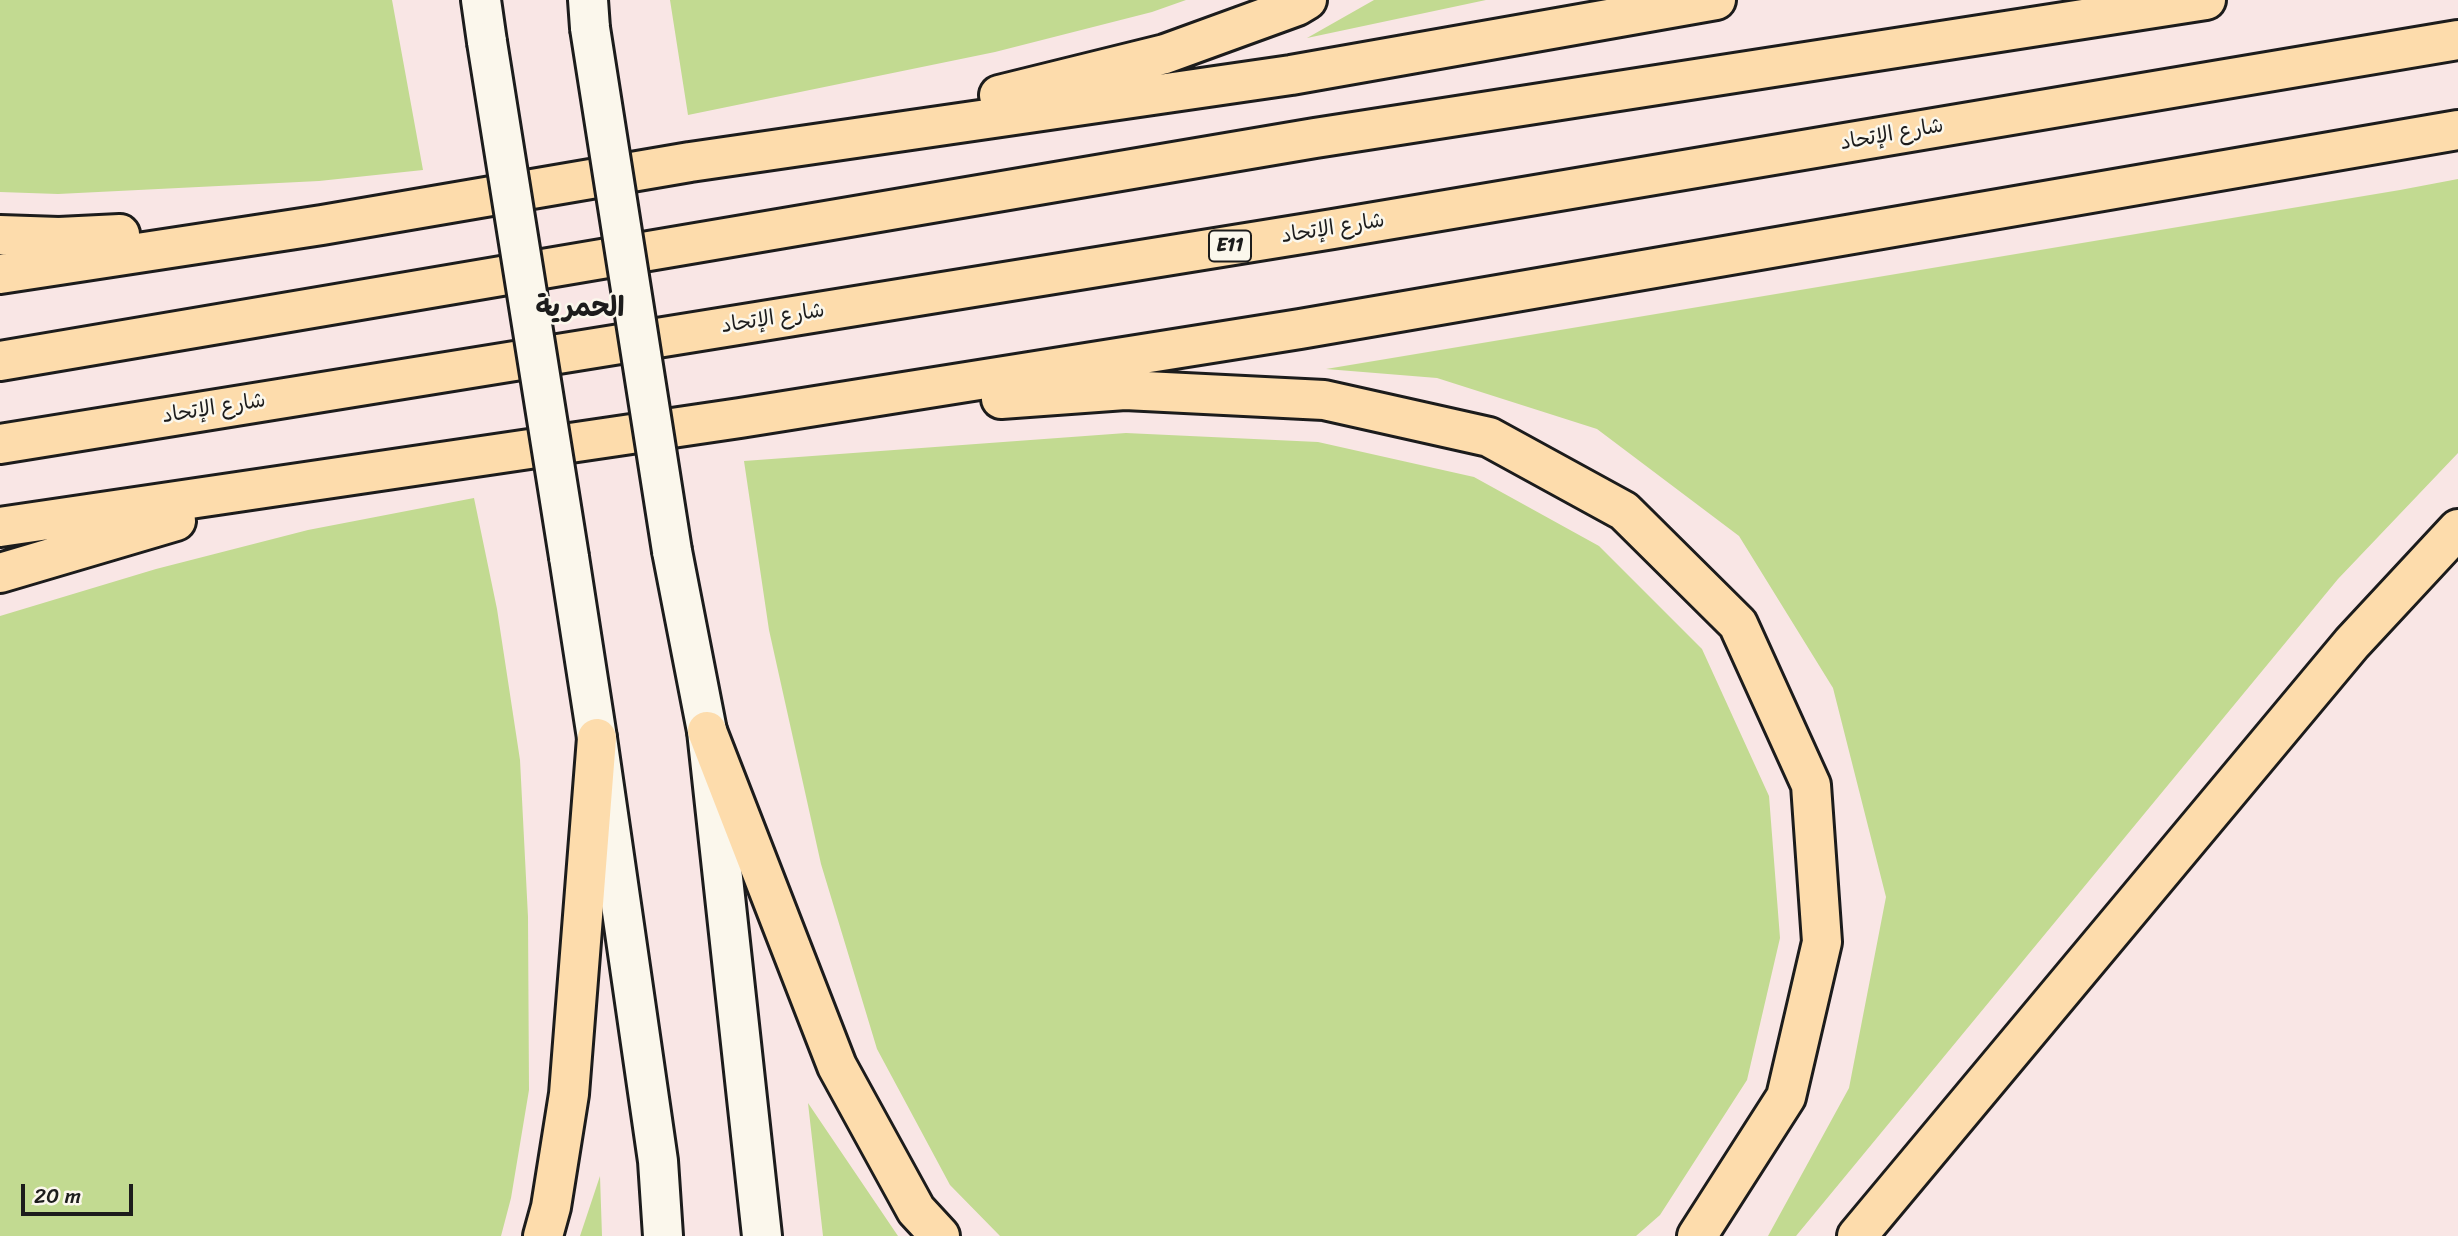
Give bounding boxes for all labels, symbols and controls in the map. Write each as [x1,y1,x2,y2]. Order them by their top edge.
street label: شارع الإتحاد [1838,114,1946,156]
street label: شارع الإتحاد [1280,208,1386,250]
road number: E11 [1209,230,1251,262]
district label: الحمرية [535,292,625,326]
street label: شارع الإتحاد [720,298,826,340]
street label: شارع الإتحاد [161,388,267,430]
scale bar [24,1170,136,1214]
text: 20 m [34,1177,81,1215]

